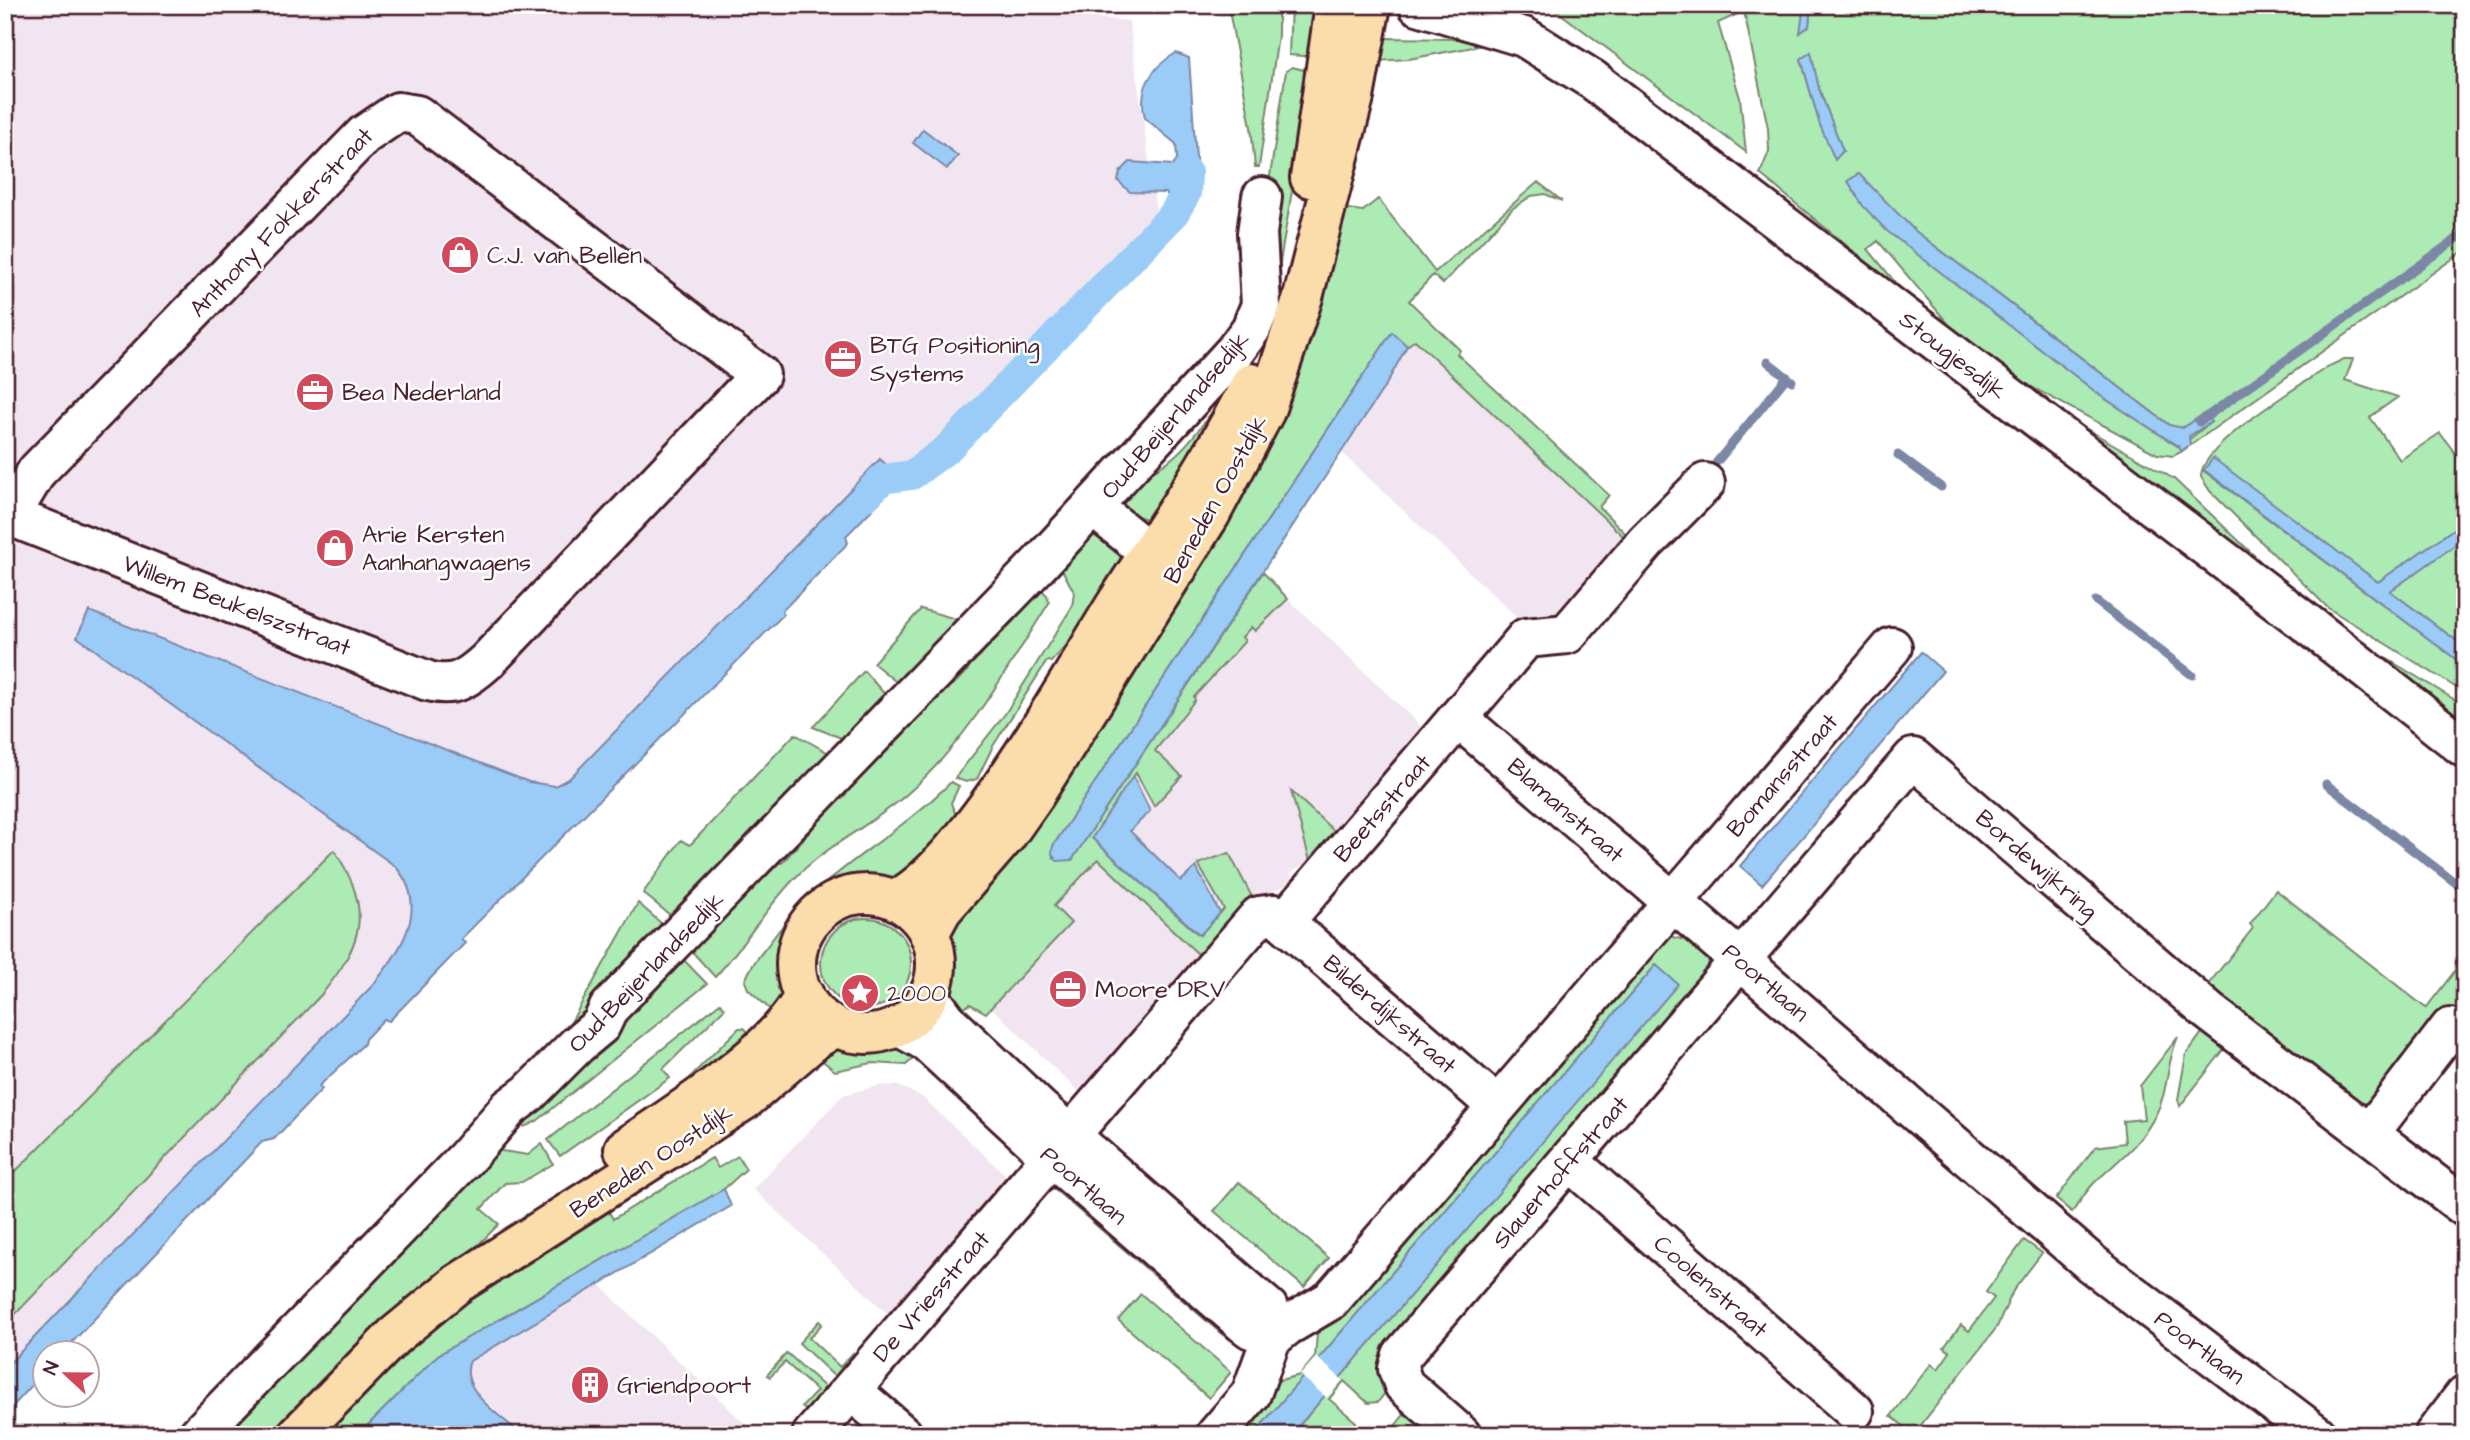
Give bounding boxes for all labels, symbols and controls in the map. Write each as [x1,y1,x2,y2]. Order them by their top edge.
street label: Anthony Fokkerstraat [182,120,382,326]
shop icon: C.J. van Bellen [439,234,481,276]
place label: C.J. van Bellen [487,239,642,273]
street label: Stougjesdijk [1891,303,2013,409]
street label: Oud-Beijerlandsedijk [1093,324,1258,507]
place label: BTG Positioning Systems [870,329,1040,392]
office icon: BTG Positioning Systems [822,338,864,380]
office icon: Bea Nederland [294,371,336,413]
place label: Bea Nederland [342,376,501,410]
street label: Beneden Oostdijk [1155,409,1276,590]
place label: Arie Kersten Aanhangwagens [362,518,531,581]
shop icon: Arie Kersten Aanhangwagens [314,527,356,569]
street label: Willem Beukelszstraat [118,547,356,665]
street label: Bomansstraat [1719,706,1846,845]
street label: Beetsstraat [1326,747,1440,870]
street label: Blamanstraat [1499,750,1631,871]
street label: Bordewijkring [1967,802,2105,928]
street label: Oud-Beijerlandsedijk [561,884,733,1061]
street label: Poortlaan [1714,935,1816,1030]
street label: Bilderdijkstraat [1315,947,1464,1083]
office icon: Moore DRV [1047,968,1089,1010]
place icon: 2000 [839,972,881,1014]
place label: Moore DRV [1095,973,1225,1007]
place label: 2000 [887,977,946,1011]
street label: Slauerhoffstraat [1485,1089,1637,1257]
street label: Beneden Oostdijk [563,1096,740,1227]
street label: Poortlaan [1032,1138,1134,1233]
street label: De Vriesstraat [865,1223,999,1370]
street label: Coolenstraat [1646,1227,1775,1346]
street label: Poortlaan [2147,1302,2252,1393]
north arrow [32,1338,102,1408]
text: N [37,1358,66,1379]
building icon: Griendpoort [569,1364,611,1406]
place label: Griendpoort [617,1369,751,1403]

